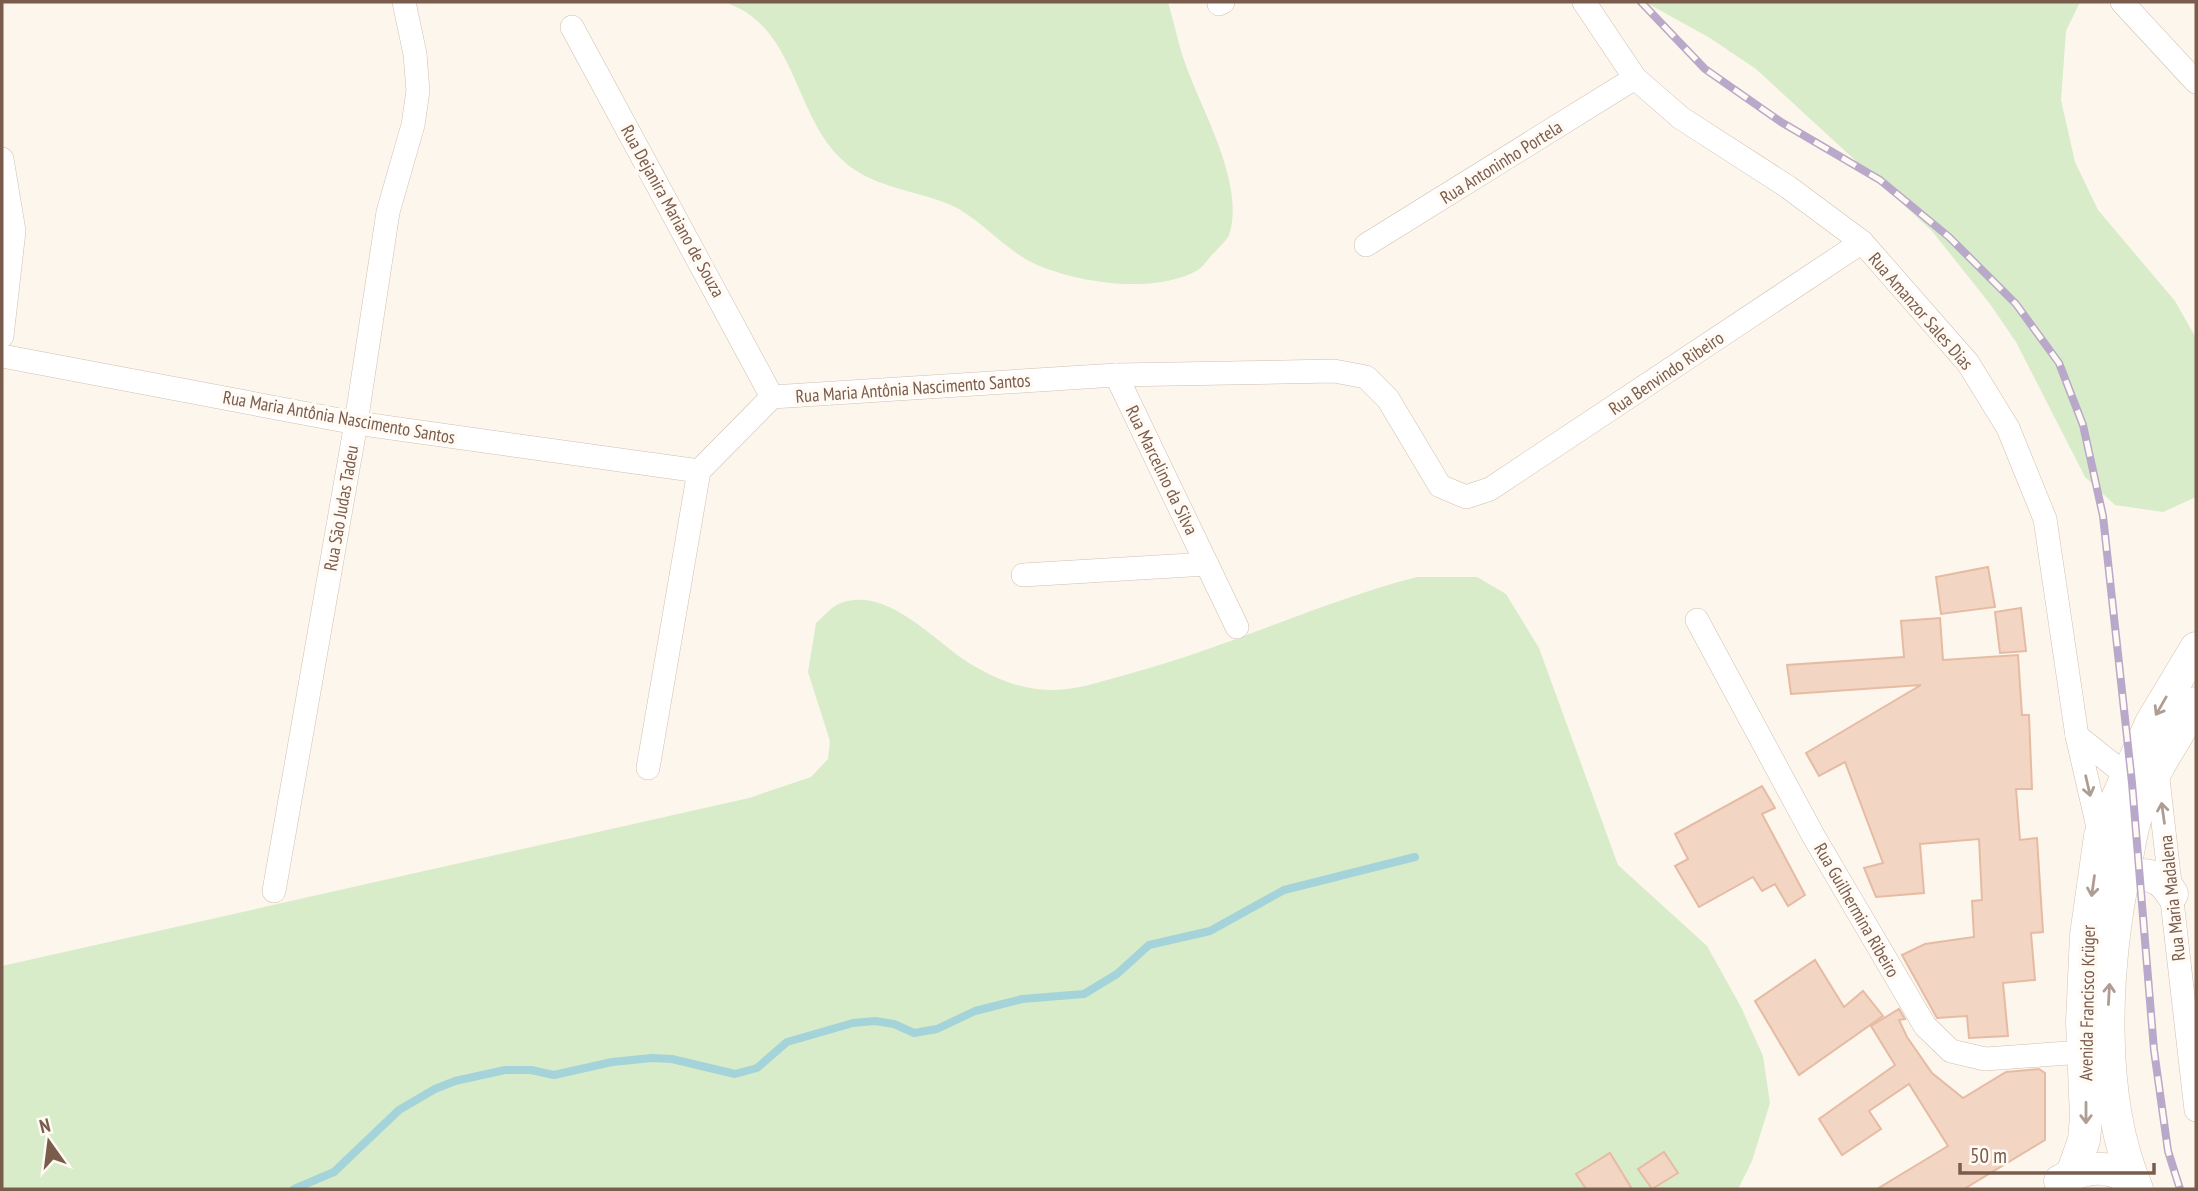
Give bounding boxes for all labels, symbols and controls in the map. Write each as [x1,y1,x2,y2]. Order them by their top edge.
street label: Rua Antoninho Portela [1436,115,1566,209]
street label: Rua Dejanira Mariano de Souza [616,121,730,301]
street label: Rua Amanzor Sales Dias [1864,248,1978,374]
street label: Rua Benvindo Ribeiro [1604,326,1728,420]
street label: Rua Maria Antônia Nascimento Santos [795,368,1031,408]
street label: Rua Maria Antônia Nascimento Santos [221,385,457,449]
street label: Rua Marcelino da Silva [1121,402,1203,538]
street label: Rua São Judas Tadeu [319,443,363,573]
one-way arrow [2154,696,2168,716]
one-way arrow [2082,774,2096,797]
one-way arrow [2156,802,2169,825]
street label: Rua Maria Madalena [2154,834,2190,962]
street label: Rua Guilhermina Ribeiro [1809,839,1905,982]
one-way arrow [2086,874,2099,897]
street label: Avenida Francisco Krüger [2074,925,2100,1081]
one-way arrow [2103,983,2116,1006]
one-way arrow [2079,1101,2093,1124]
north arrow [14,1107,84,1177]
text: N [37,1113,53,1138]
scale bar [1960,1132,2154,1176]
text: 50 m [1970,1142,2007,1169]

